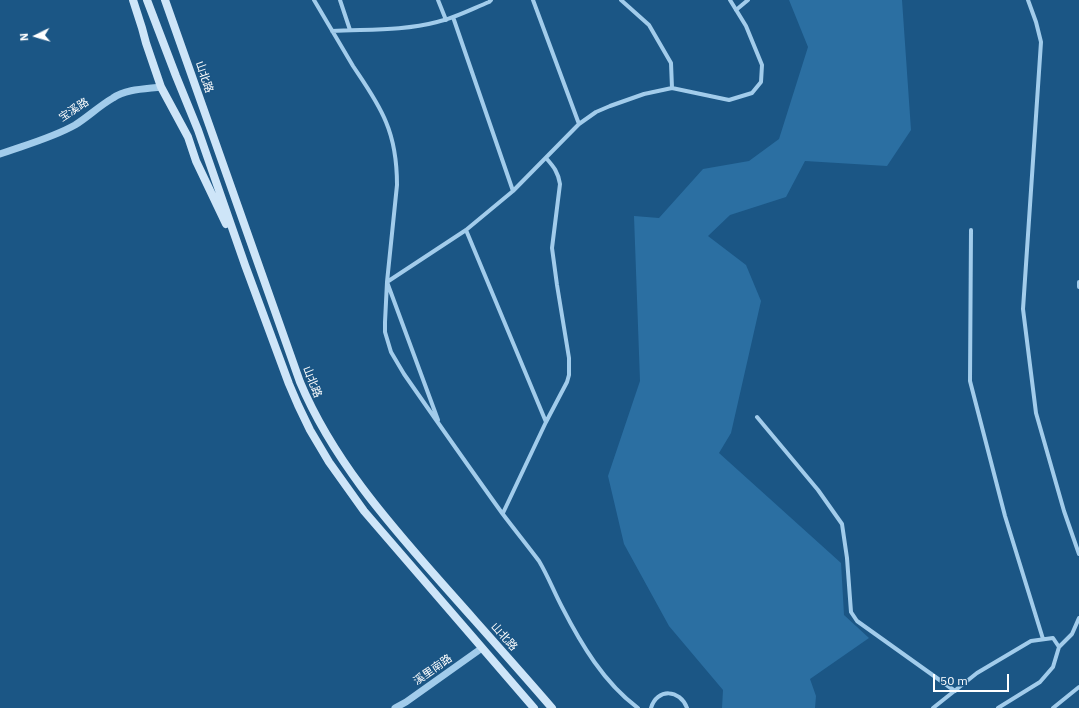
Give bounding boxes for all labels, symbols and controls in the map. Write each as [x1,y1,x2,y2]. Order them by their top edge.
north arrow [16,16,56,56]
text: N [17,32,31,42]
street label: 山北路 [192,59,216,95]
street label: 宝溪路 [57,95,91,125]
street label: 山北路 [300,364,324,400]
street label: 山北路 [488,620,520,654]
street label: 溪里南路 [411,652,455,688]
scale bar [935,666,1011,692]
text: 50 m [940,673,968,688]

